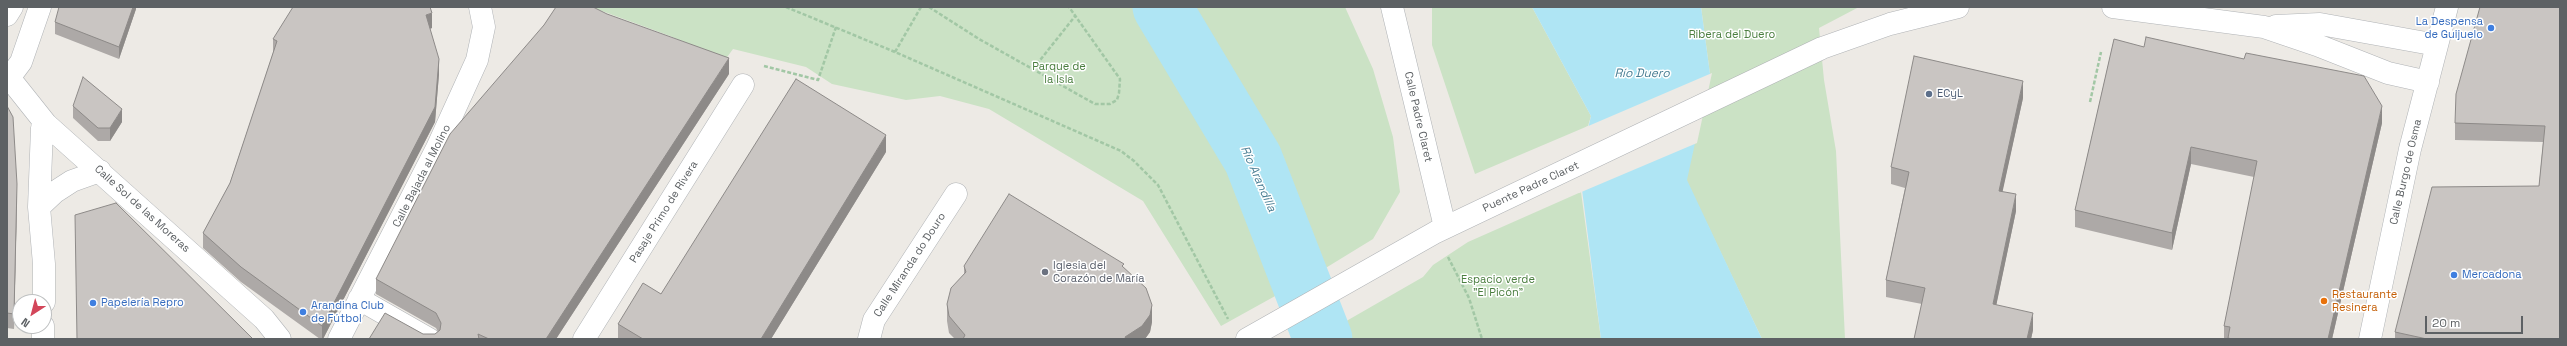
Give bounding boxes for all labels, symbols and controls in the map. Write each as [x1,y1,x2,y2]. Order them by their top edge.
place label: La Despensa de Guijuelo [2416,15,2483,41]
marker: La Despensa de Guijuelo [2486,23,2496,33]
park label: Ribera del Duero [1689,28,1775,42]
park label: Parque de la Isla [1032,60,1086,86]
water label: Río Duero [1614,67,1670,81]
street label: Calle Padre Claret [1401,70,1435,164]
place label: ECyL [1937,87,1963,101]
marker: ECyL [1924,89,1934,99]
street label: Calle Burgo de Osma [2387,118,2425,226]
street label: Calle Bajada al Molino [390,122,454,230]
water label: Río Arandilla [1237,144,1279,214]
street label: Pasaje Primo de Rivera [627,158,701,266]
street label: Puente Padre Claret [1481,159,1581,215]
street label: Calle Sol de las Moreras [92,163,192,255]
street label: Calle Miranda do Douro [871,210,949,320]
place label: Iglesia del Corazón de María [1053,259,1144,285]
marker: Iglesia del Corazón de María [1040,267,1050,277]
place label: Mercadona [2462,268,2522,282]
marker: Mercadona [2449,270,2459,280]
park label: Espacio verde "El Picón" [1461,273,1535,299]
place label: Restaurante Resinera [2332,288,2397,314]
north arrow [12,294,52,334]
place label: Papelería Repro [101,296,184,310]
marker: Restaurante Resinera [2319,296,2329,306]
marker: Papelería Repro [88,298,98,308]
place label: Arandina Club de Fútbol [311,299,384,325]
marker: Arandina Club de Fútbol [298,307,308,317]
scale bar [2427,308,2525,334]
text: N [18,315,33,331]
text: 20 m [2432,315,2460,331]

